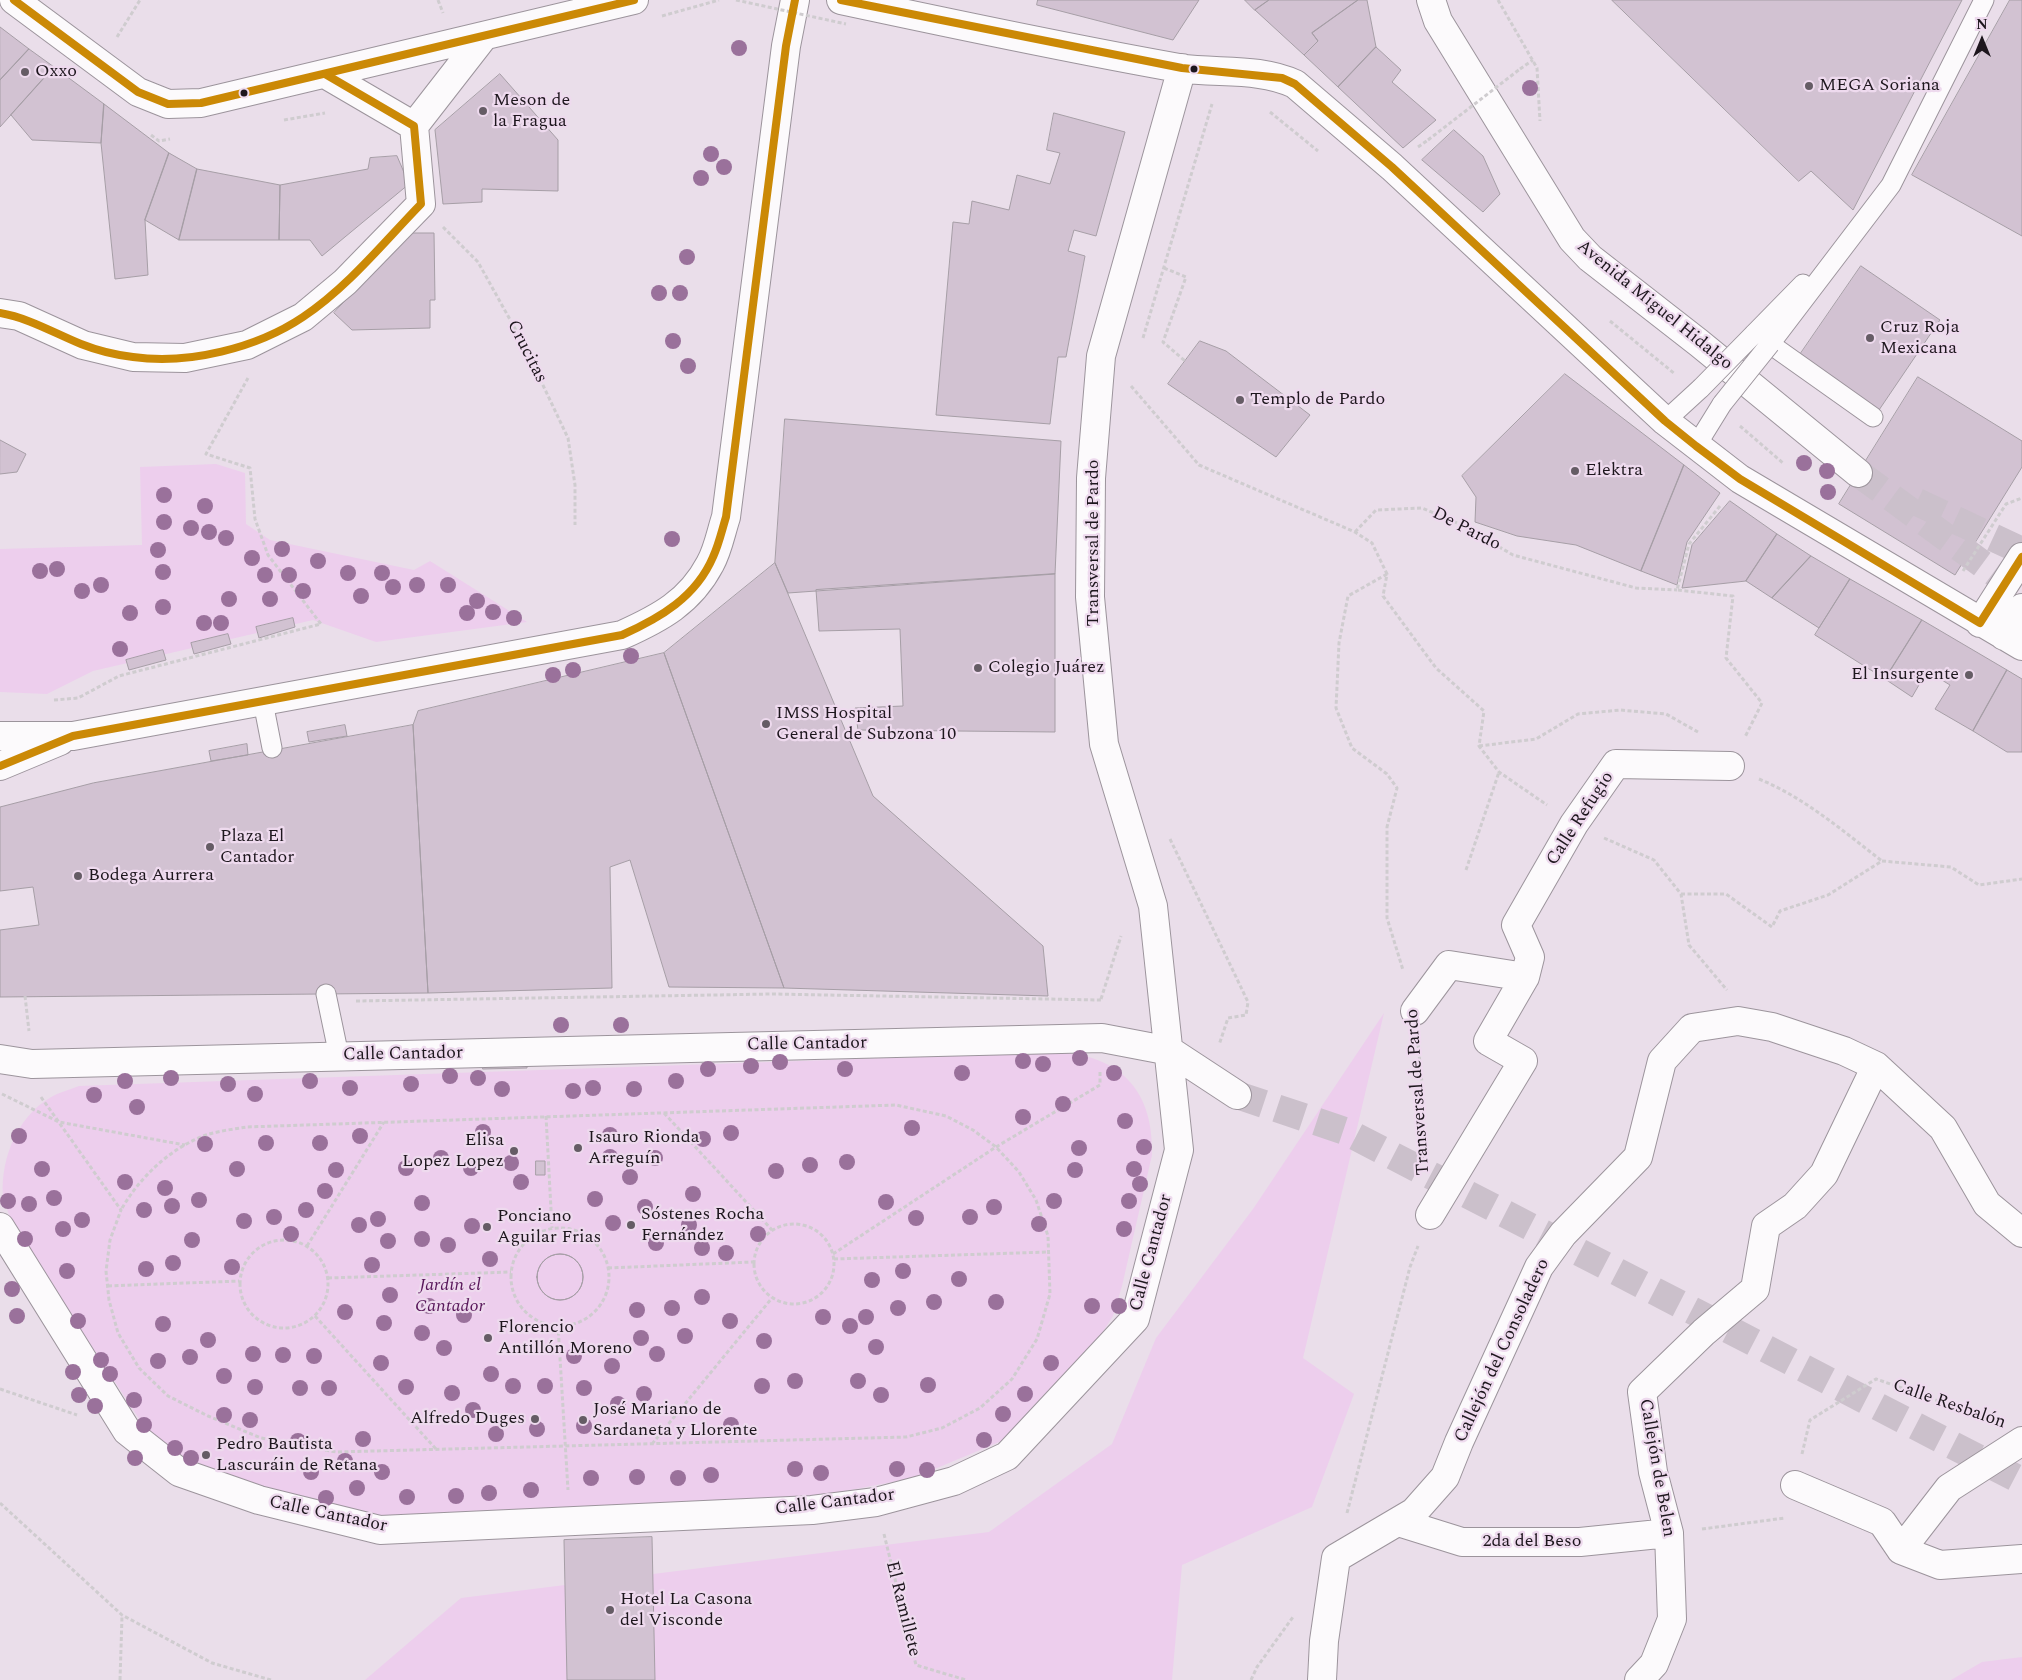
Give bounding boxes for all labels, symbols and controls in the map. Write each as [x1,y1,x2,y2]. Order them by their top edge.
text: N [1976,14,1988,35]
north arrow [1957,15,2007,65]
place label: Oxxo [35,61,77,83]
unlabelled marker [1189,64,1199,74]
marker: Oxxo [19,66,31,78]
place label: MEGA Soriana [1819,75,1940,97]
marker: MEGA Soriana [1803,80,1815,92]
unlabelled marker [239,88,249,98]
place label: Meson de la Fragua [493,90,570,132]
marker: Meson de la Fragua [477,105,489,117]
street label: Avenida Miguel Hidalgo [1572,236,1736,376]
street label: Crucitas [501,317,551,387]
place label: Cruz Roja Mexicana [1880,317,1960,359]
marker: Cruz Roja Mexicana [1864,332,1876,344]
place label: Templo de Pardo [1250,389,1385,411]
marker: Templo de Pardo [1234,394,1246,406]
street label: Transversal de Pardo [1083,460,1105,626]
place label: Elektra [1585,460,1643,482]
marker: Elektra [1569,465,1581,477]
street label: De Pardo [1428,504,1504,556]
place label: Colegio Juárez [988,657,1105,679]
marker: Colegio Juárez [972,662,984,674]
place label: El Insurgente [1851,664,1959,686]
marker: El Insurgente [1963,669,1975,681]
place label: IMSS Hospital General de Subzona 10 [776,703,956,746]
marker: IMSS Hospital General de Subzona 10 [760,718,772,730]
street label: Calle Refugio [1543,768,1619,870]
place label: Plaza El Cantador [220,826,294,869]
marker: Plaza El Cantador [204,841,216,853]
place label: Bodega Aurrera [88,865,214,887]
marker: Bodega Aurrera [72,870,84,882]
street label: Transversal de Pardo [1402,1008,1436,1176]
street label: Calle Cantador [747,1033,867,1057]
street label: Calle Cantador [343,1043,463,1067]
place label: Isauro Rionda Arreguín [588,1127,700,1170]
place label: Elisa Lopez Lopez [402,1130,504,1172]
marker: Isauro Rionda Arreguín [572,1142,584,1154]
marker: Elisa Lopez Lopez [508,1145,520,1157]
street label: Calle Cantador [1126,1192,1178,1314]
place label: Sóstenes Rocha Fernández [641,1204,764,1246]
place label: Ponciano Aguilar Frias [497,1206,601,1248]
marker: Sóstenes Rocha Fernández [625,1219,637,1231]
marker: Ponciano Aguilar Frias [481,1221,493,1233]
street label: Callejón del Consoladero [1451,1256,1555,1446]
park label: Jardín el Cantador [415,1275,485,1318]
place label: Florencio Antillón Moreno [498,1317,632,1360]
marker: Florencio Antillón Moreno [482,1332,494,1344]
street label: Calle Resbalón [1890,1376,2008,1434]
street label: Callejón de Belen [1633,1397,1679,1539]
place label: José Mariano de Sardaneta y Llorente [593,1399,758,1442]
place label: Alfredo Duges [410,1408,525,1430]
marker: Alfredo Duges [529,1413,541,1425]
marker: José Mariano de Sardaneta y Llorente [577,1414,589,1426]
place label: Pedro Bautista Lascuráin de Retana [216,1434,378,1476]
marker: Pedro Bautista Lascuráin de Retana [200,1449,212,1461]
street label: Calle Cantador [774,1485,896,1521]
street label: Calle Cantador [267,1492,389,1538]
street label: 2da del Beso [1482,1531,1582,1553]
street label: El Ramillete [880,1559,924,1659]
place label: Hotel La Casona del Visconde [620,1589,752,1632]
marker: Hotel La Casona del Visconde [604,1604,616,1616]

